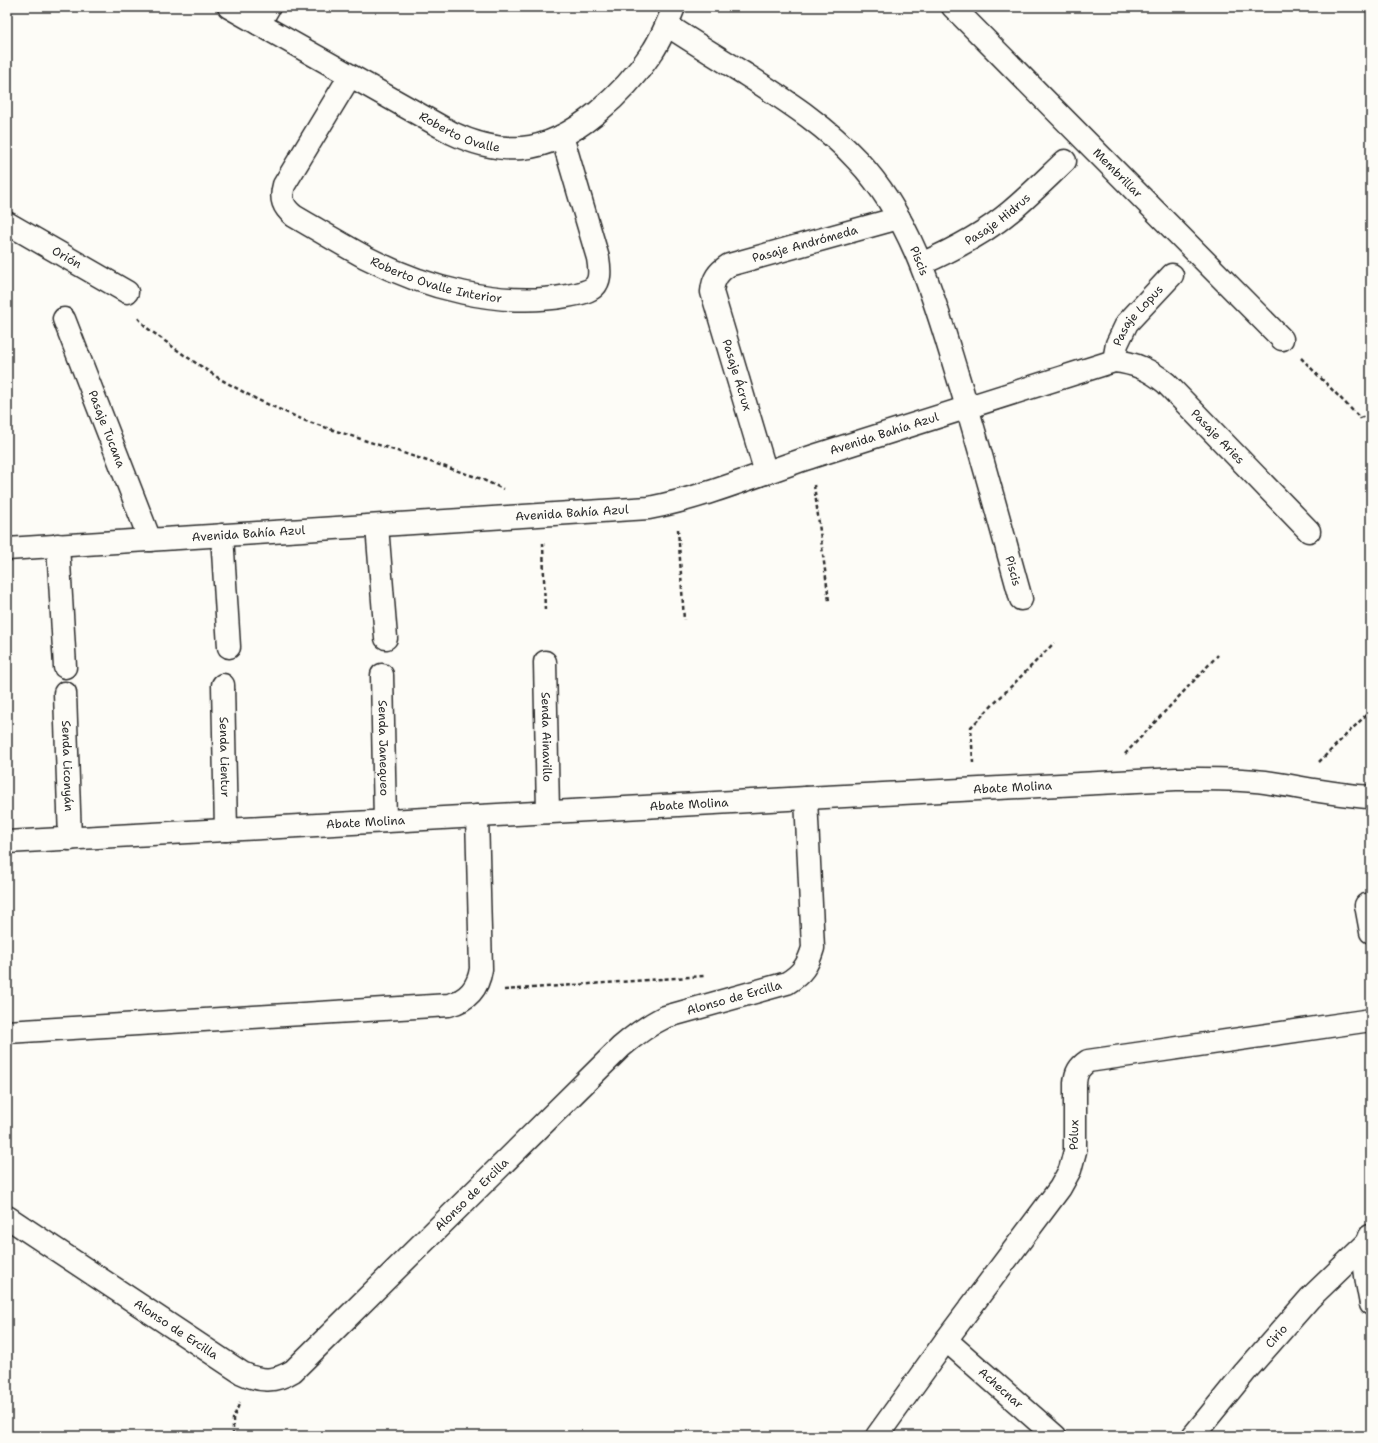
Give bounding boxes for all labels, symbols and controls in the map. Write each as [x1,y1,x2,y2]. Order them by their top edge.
street label: Roberto Ovalle [416,108,501,156]
street label: Membrillar [1089,145,1146,202]
street label: Pasaje Hidrus [962,190,1034,249]
street label: Pasaje Andrómeda [750,222,860,266]
street label: Orión [49,243,85,272]
street label: Piscis [906,244,932,278]
street label: Roberto Ovalle Interior [368,253,503,306]
street label: Pasaje Lopus [1109,281,1167,349]
street label: Pasaje Ácrux [719,337,755,413]
street label: Pasaje Tucana [84,388,129,471]
street label: Pasaje Aries [1187,406,1248,468]
street label: Avenida Bahía Azul [828,409,941,459]
street label: Avenida Bahía Azul [515,501,629,525]
street label: Avenida Bahía Azul [191,522,306,545]
street label: Piscis [1001,554,1025,588]
street label: Senda Ainavillo [538,692,555,782]
street label: Senda Janequeo [375,700,392,796]
street label: Senda Lientur [216,716,233,798]
street label: Senda Liconyán [58,720,77,812]
street label: Abate Molina [973,777,1053,797]
street label: Abate Molina [649,794,729,815]
street label: Abate Molina [326,812,406,832]
street label: Alonso de Ercilla [685,977,784,1019]
street label: Pólux [1066,1120,1082,1150]
street label: Alonso de Ercilla [431,1154,513,1235]
street label: Alonso de Ercilla [131,1296,222,1363]
street label: Cirio [1262,1321,1291,1351]
street label: Achecnar [975,1364,1027,1413]

